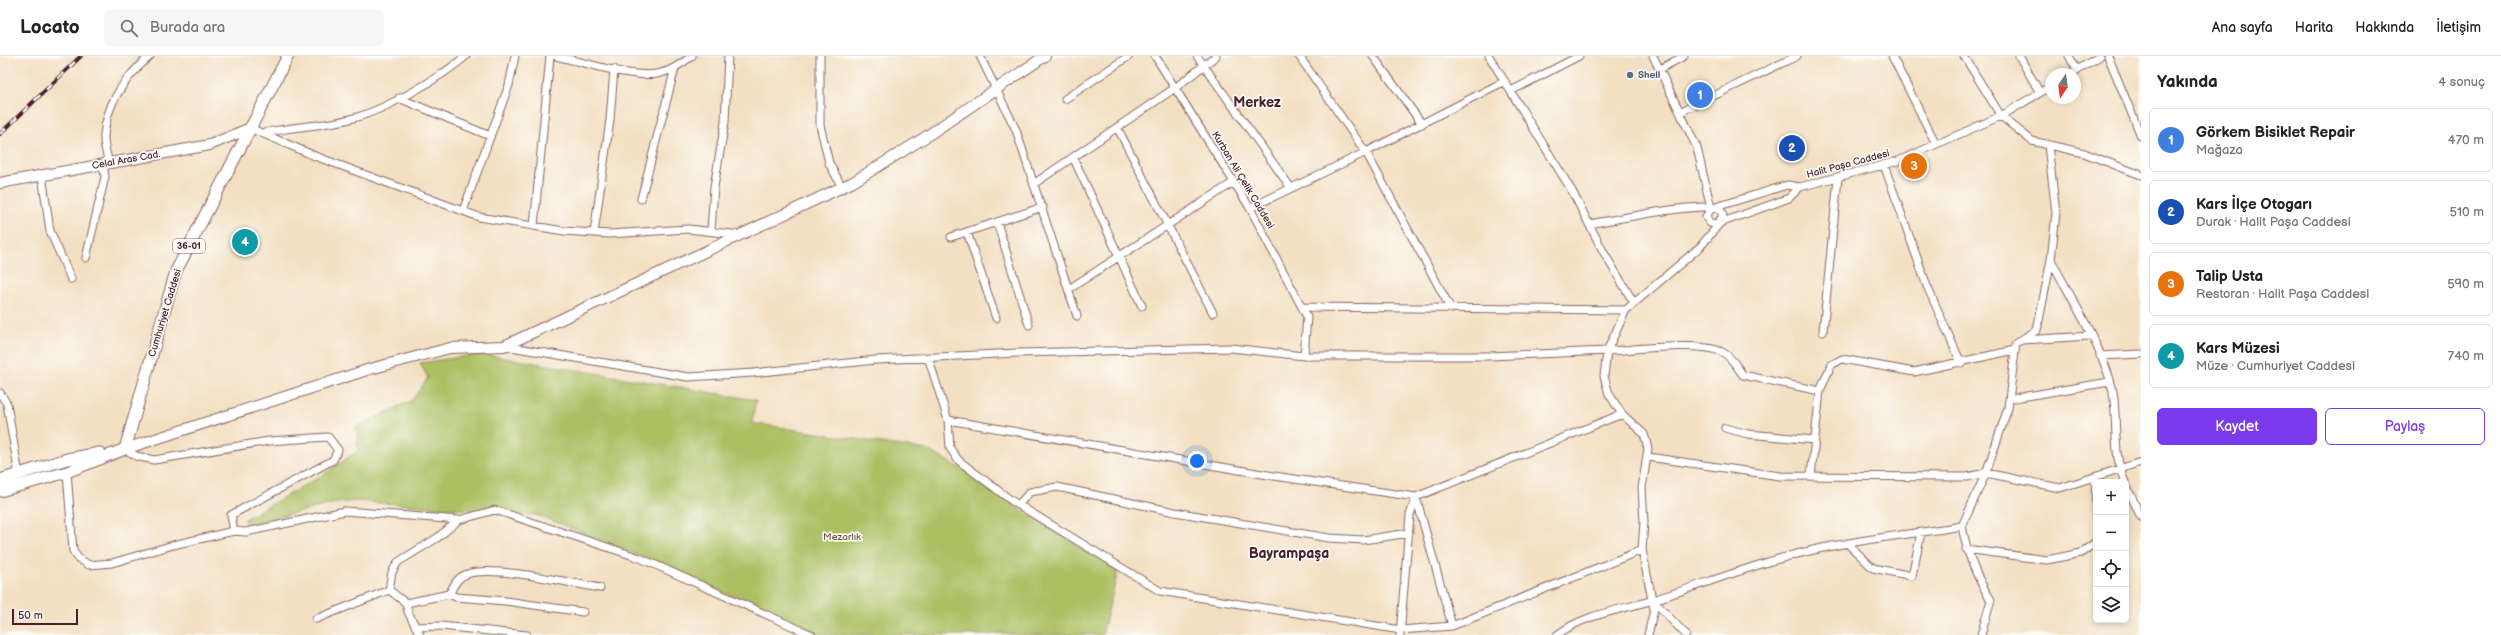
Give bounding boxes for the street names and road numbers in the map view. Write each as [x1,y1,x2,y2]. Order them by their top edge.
street label: Kurban Ali Çelik Caddesi [1209,129,1277,231]
street label: Halit Paşa Caddesi [1805,147,1891,181]
street label: Celal Aras Cad. [91,148,161,172]
road number: 36-01 [173,239,205,253]
street label: Cumhuriyet Caddesi [146,268,184,358]

